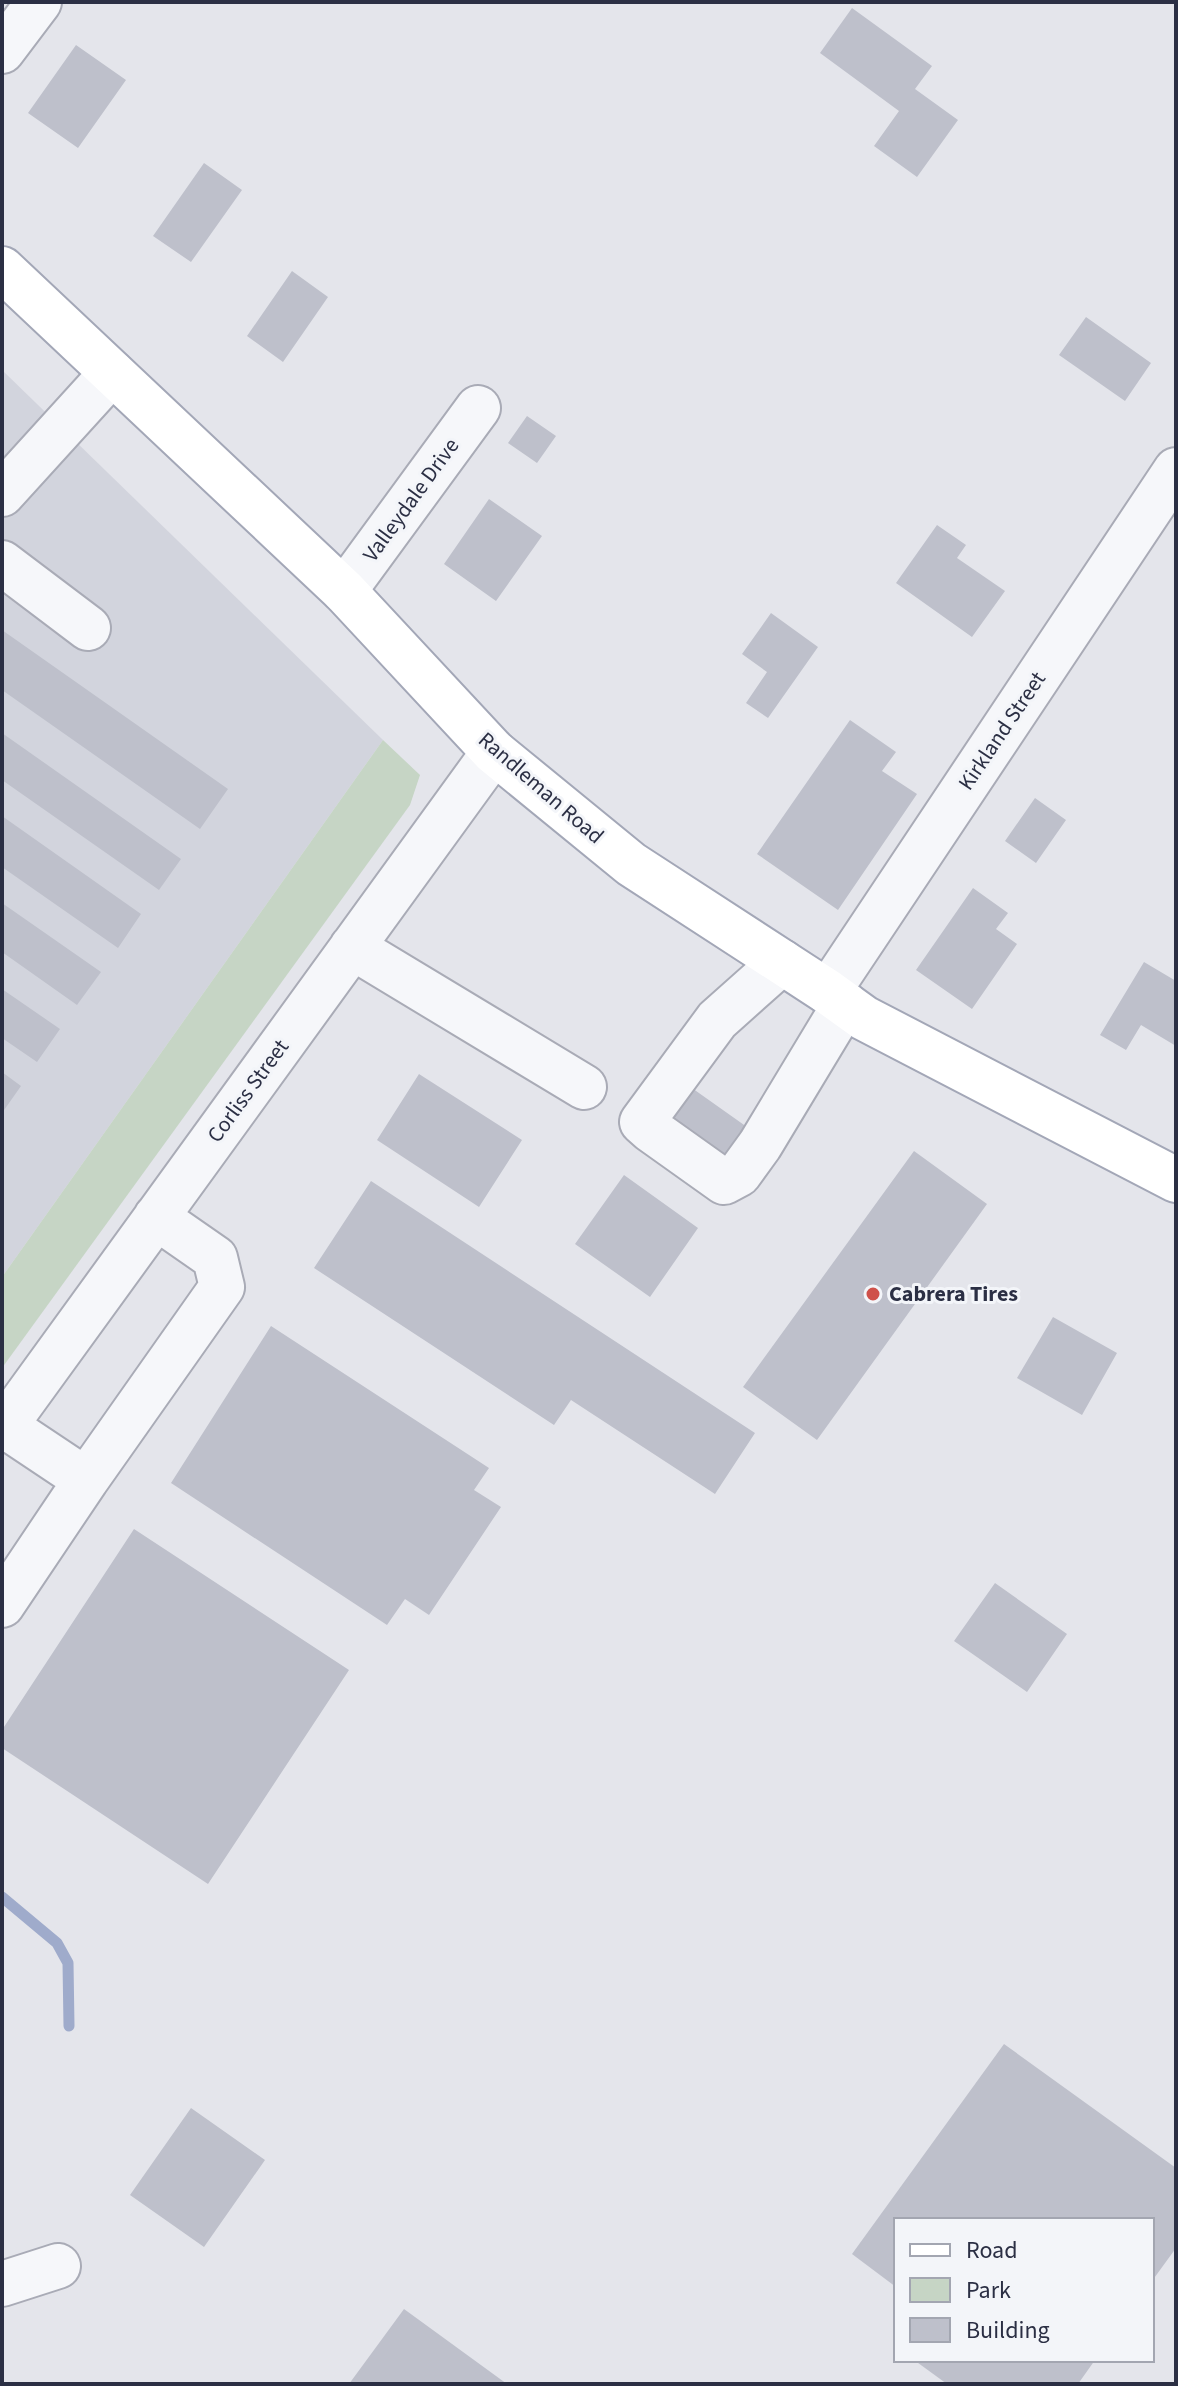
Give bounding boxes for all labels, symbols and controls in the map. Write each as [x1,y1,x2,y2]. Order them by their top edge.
street label: Valleydale Drive [355,431,467,569]
street label: Kirkland Street [950,665,1054,797]
street label: Randleman Road [471,724,611,852]
street label: Corliss Street [199,1032,297,1149]
place label: Cabrera Tires [889,1278,1018,1310]
marker: Cabrera Tires [864,1285,882,1303]
legend [894,2218,1154,2362]
text: Road [966,2233,1018,2268]
text: Park [966,2273,1011,2308]
text: Building [966,2313,1050,2348]

